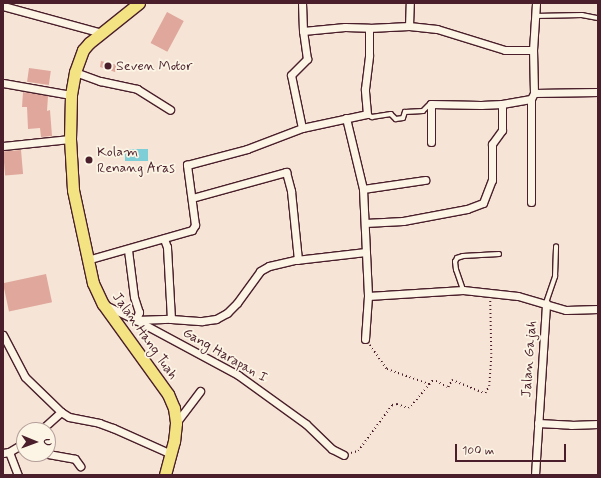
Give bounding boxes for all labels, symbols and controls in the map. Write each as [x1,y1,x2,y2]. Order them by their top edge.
place label: Seven Motor [116,58,193,74]
marker: Seven Motor [103,61,113,71]
place label: Kolam Renang Aras [97,144,175,176]
marker: Kolam Renang Aras [84,155,94,165]
street label: Jalan Hang Tuah [109,290,181,382]
street label: Jalan Gajah [518,321,540,397]
street label: Gang Harapan I [180,324,270,386]
north arrow [16,422,56,462]
scale bar [457,436,568,462]
text: U [40,438,54,446]
text: 100 m [462,443,494,459]

